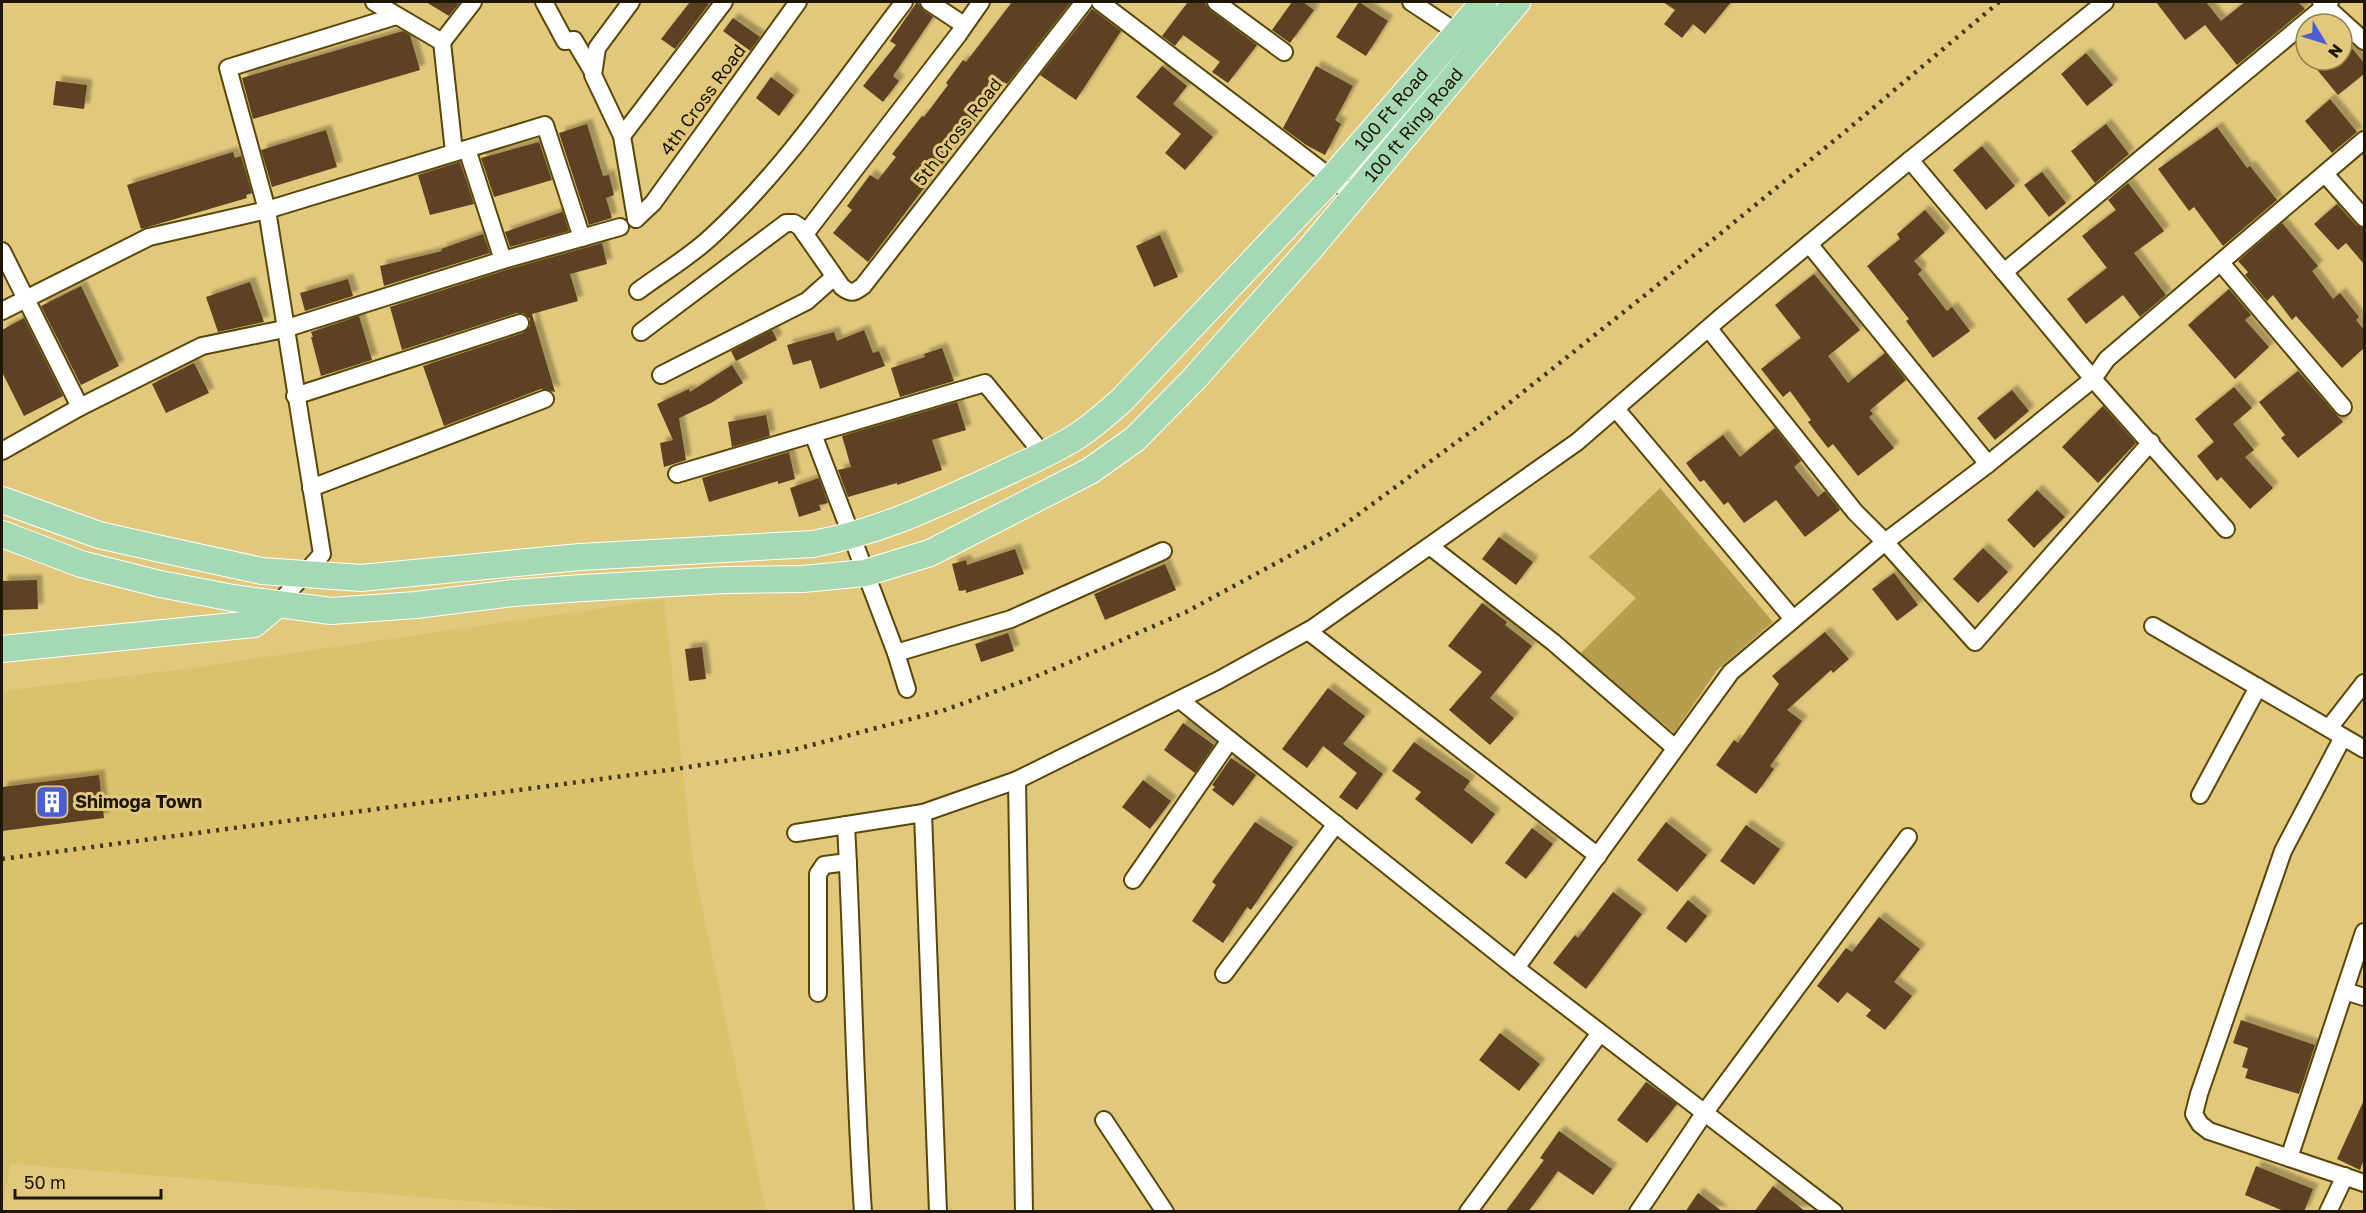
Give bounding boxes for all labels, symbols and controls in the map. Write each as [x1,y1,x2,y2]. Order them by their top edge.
north arrow [2294,12,2354,72]
street label: 4th Cross Road [655,40,750,159]
text: N [2324,40,2347,62]
street label: 100 Ft Road [1349,63,1432,155]
street label: 100 ft Ring Road [1359,63,1467,186]
street label: 5th Cross Road [908,73,1006,190]
building icon: Shimoga Town [34,784,70,820]
place label: Shimoga Town [75,790,202,812]
scale bar [15,1162,160,1200]
text: 50 m [24,1171,66,1193]

